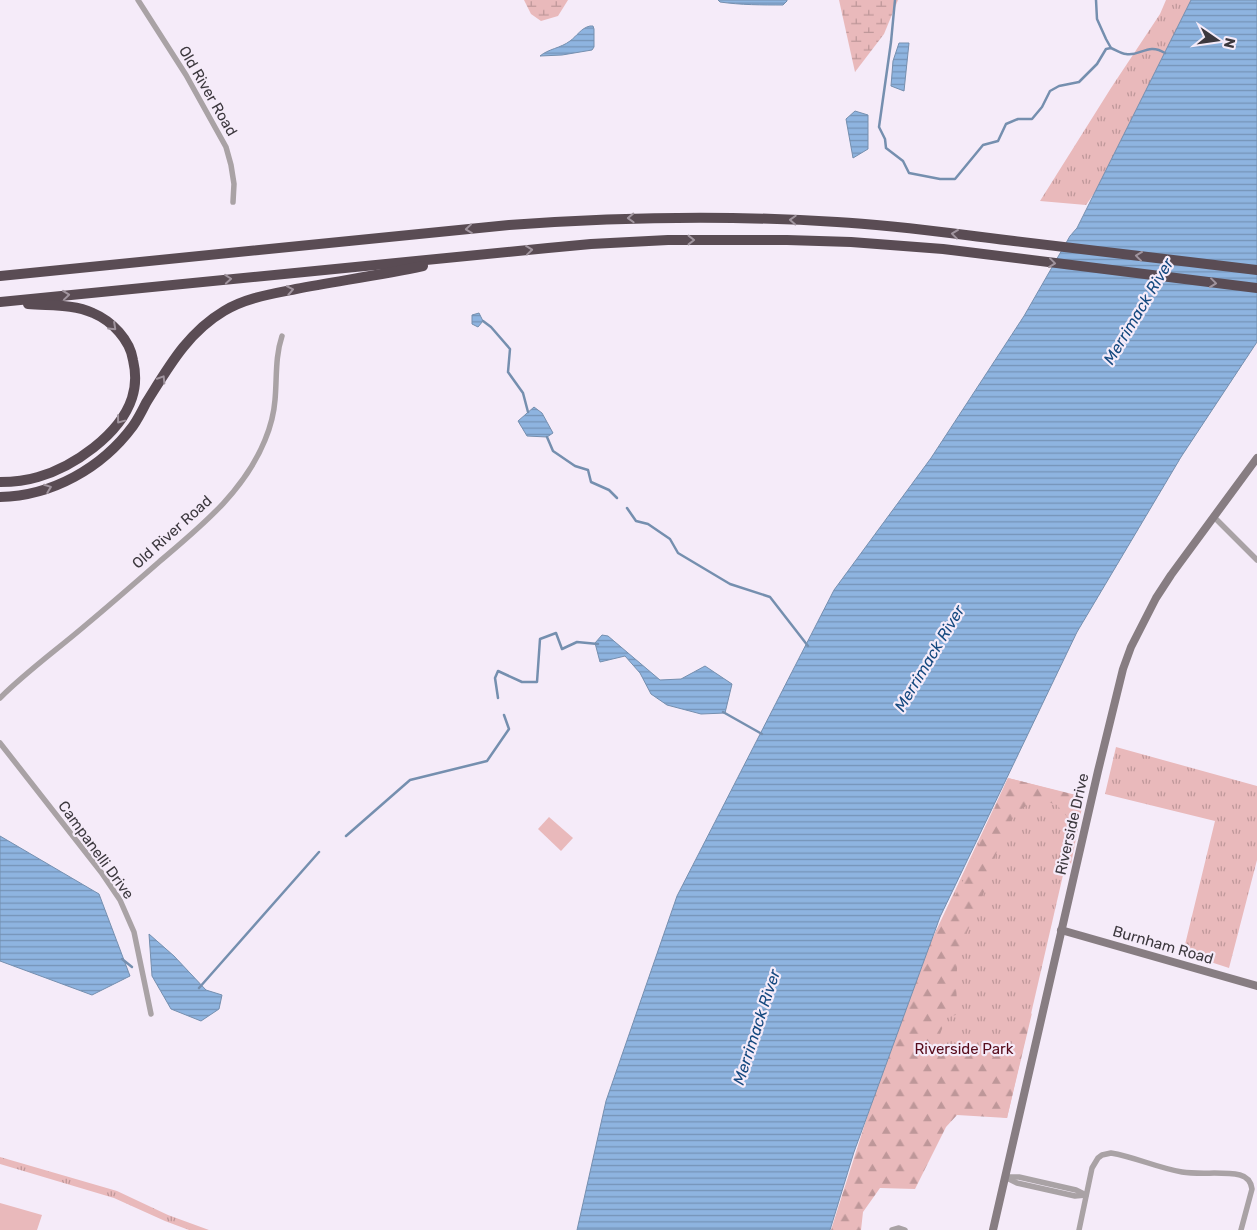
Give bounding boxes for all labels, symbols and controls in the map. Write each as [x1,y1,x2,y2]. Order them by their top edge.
north arrow [1192,15,1242,65]
text: N [1220,36,1239,50]
street label: Old River Road [175,43,241,139]
one-way arrow [627,213,634,223]
one-way arrow [789,214,797,225]
one-way arrow [465,224,473,235]
one-way arrow [951,229,959,240]
one-way arrow [688,235,695,245]
one-way arrow [525,244,533,255]
one-way arrow [1135,251,1143,262]
water label: Merrimack River [1099,254,1178,368]
one-way arrow [1048,257,1056,268]
one-way arrow [224,274,232,285]
one-way arrow [1210,277,1218,288]
one-way arrow [285,286,294,296]
one-way arrow [62,290,70,301]
one-way arrow [107,321,116,330]
one-way arrow [155,375,165,384]
one-way arrow [117,414,126,424]
one-way arrow [43,484,52,494]
street label: Old River Road [128,492,216,572]
water label: Merrimack River [890,601,969,715]
street label: Riverside Drive [1052,771,1092,877]
street label: Campanelli Drive [54,797,138,903]
street label: Burnham Road [1111,922,1215,968]
water label: Merrimack River [729,966,784,1087]
park label: Riverside Park [914,1040,1014,1058]

